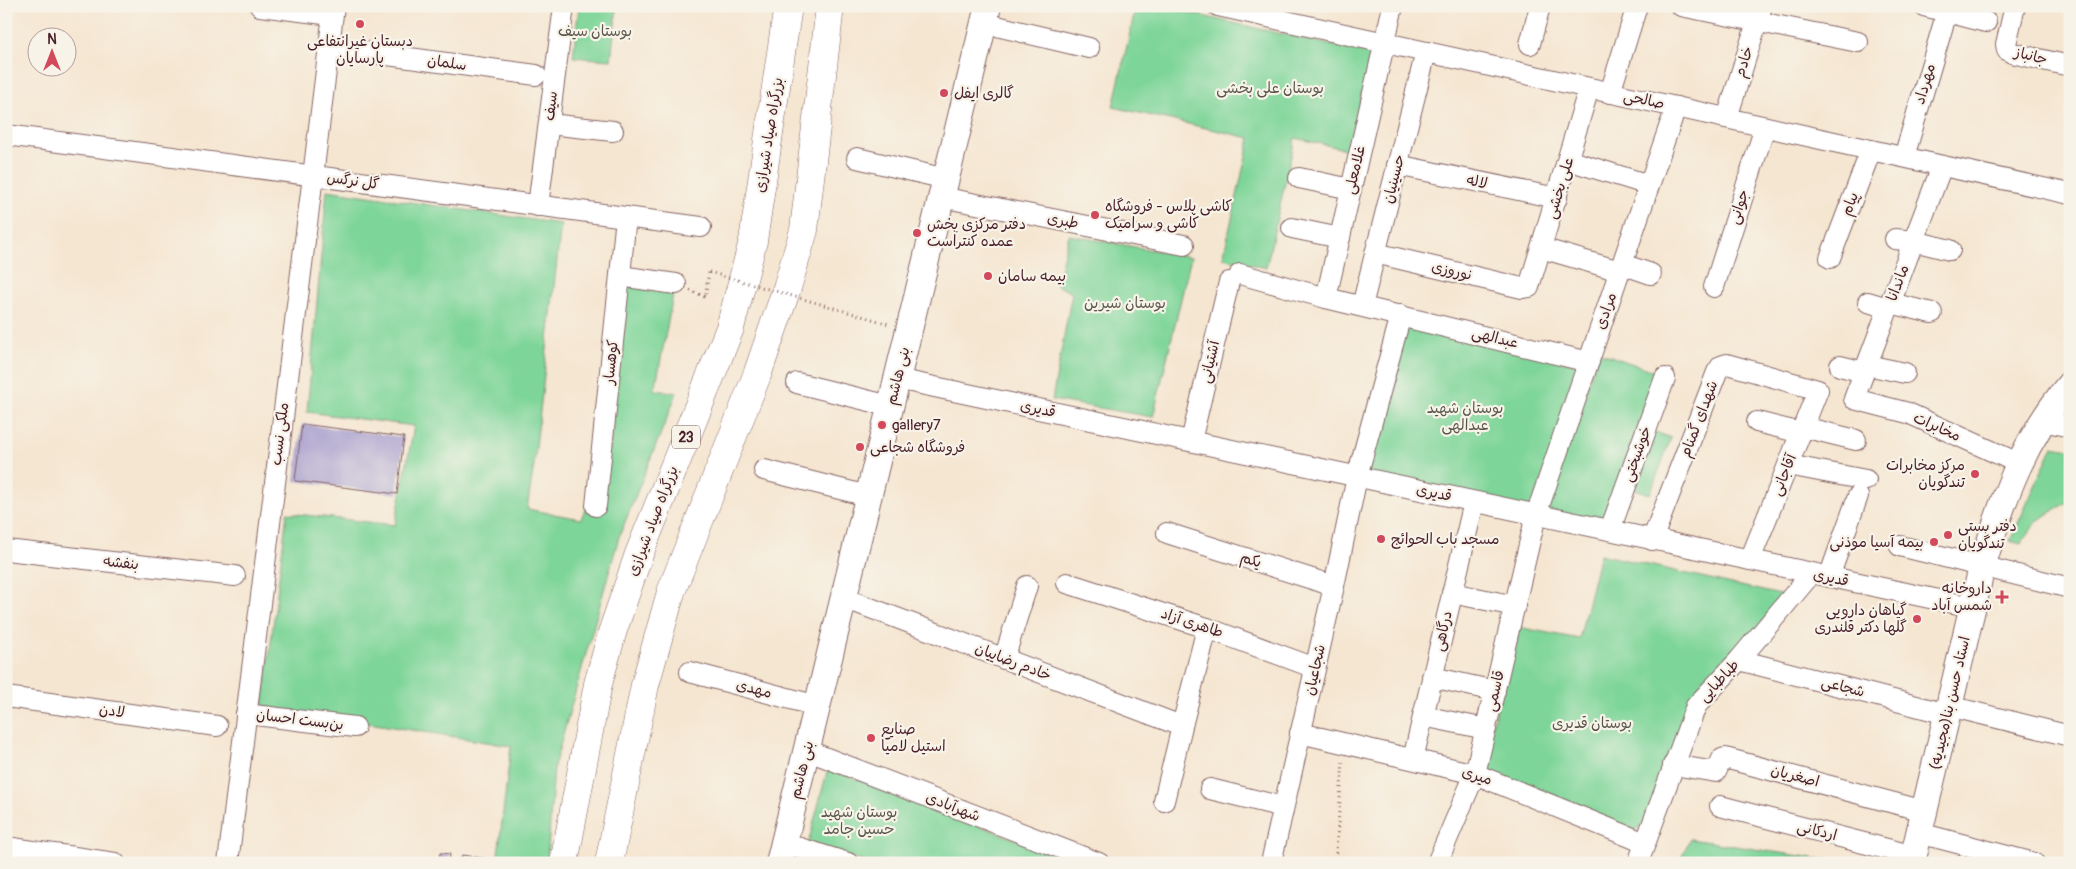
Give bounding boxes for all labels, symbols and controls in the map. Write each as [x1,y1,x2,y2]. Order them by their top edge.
marker: دبستان غیرانتفاعی پارسایان [354,18,366,30]
park label: بوستان سیف [558,22,632,41]
north arrow [28,28,78,78]
text: N [47,31,57,48]
place label: دبستان غیرانتفاعی پارسایان [307,32,413,68]
street label: جانباز [2012,43,2049,69]
street label: خادم [1730,44,1760,81]
street label: سلمان [426,51,468,75]
street label: مهرداد [1910,61,1940,107]
street label: بزرگراه صیاد شیرازی [750,76,788,194]
park label: بوستان علی بخشی [1216,79,1324,98]
place label: گالری ایفل [954,84,1014,103]
street label: صالحی [1622,86,1666,114]
marker: گالری ایفل [938,87,950,99]
street label: سیف [540,90,562,122]
street label: غلامعلی [1340,144,1370,196]
street label: حسینیان [1379,152,1409,206]
street label: علی بخشی [1542,155,1578,221]
street label: گل نرگس [326,168,380,194]
street label: لاله [1465,171,1489,193]
street label: جوانی [1724,187,1754,227]
street label: پیام [1837,189,1864,219]
place label: کاشی پلاس - فروشگاه کاشی و سرامیک [1105,197,1232,233]
street label: طبری [1046,209,1080,233]
marker: کاشی پلاس - فروشگاه کاشی و سرامیک [1089,209,1101,221]
place label: دفتر مرکزی پخش عمده کنتراست [927,215,1026,251]
marker: دفتر مرکزی پخش عمده کنتراست [911,227,923,239]
street label: نوروزی [1430,257,1474,285]
street label: ماندانا [1882,262,1914,304]
place label: بیمه سامان [998,267,1066,286]
marker: بیمه سامان [982,270,994,282]
street label: مرادی [1591,290,1621,332]
park label: بوستان شیرین [1084,294,1166,313]
street label: عبدالهی [1470,323,1520,353]
street label: آشتیانی [1196,338,1224,385]
street label: کوهسار [599,339,623,386]
street label: بنی هاشم [882,345,916,408]
street label: شهدای گمنام [1676,378,1724,461]
street label: قدیری [1019,396,1057,422]
park label: بوستان شهید عبدالهی [1427,399,1503,435]
street label: ملکی نسب [267,401,293,467]
street label: مخابرات [1910,408,1964,446]
place label: gallery7 [892,416,941,435]
marker: gallery7 [876,419,888,431]
street label: خوشبختی [1618,423,1656,485]
road number: 23 [672,426,700,448]
place label: فروشگاه شجاعی [870,438,965,457]
marker: فروشگاه شجاعی [854,441,866,453]
street label: آقاجانی [1767,450,1801,499]
place label: مرکز مخابرات تندگویان [1886,456,1966,492]
street label: بزرگراه صیاد شیرازی [623,463,683,579]
marker: مرکز مخابرات تندگویان [1969,468,1981,480]
street label: قدیری [1415,480,1453,506]
place label: دفتر پستی تندگویان [1958,517,2017,553]
marker: دفتر پستی تندگویان [1942,529,1954,541]
place label: مسجد باب الحوائج [1391,530,1500,549]
marker: مسجد باب الحوائج [1375,533,1387,545]
place label: بیمه آسیا موذنی [1829,533,1924,552]
marker: بیمه آسیا موذنی [1928,536,1940,548]
street label: یکم [1237,548,1264,574]
street label: بنفشه [102,552,140,574]
street label: قدیری [1812,565,1850,591]
place label: داروخانه شمس آباد [1931,579,1992,615]
marker: داروخانه شمس آباد [1996,591,2008,603]
place label: گیاهان دارویی گلها دکتر قلندری [1814,601,1907,637]
street label: طاهری آزاد [1158,604,1226,642]
street label: درگاهی [1429,609,1457,653]
marker: گیاهان دارویی گلها دکتر قلندری [1911,613,1923,625]
street label: استاد حسن بنا(مجیدیه) [1925,634,1975,772]
street label: خادم رضاییان [971,639,1054,687]
street label: شجاعیان [1300,643,1330,697]
street label: طباطبایی [1695,656,1743,706]
street label: قاسمی [1481,669,1509,713]
street label: شجاعی [1819,672,1867,702]
street label: مهدی [734,675,774,703]
street label: لادن [98,700,126,722]
street label: بن‌بست احسان [255,705,345,735]
park label: بوستان قدیری [1552,714,1632,733]
place label: صنایع استیل لامیا [881,720,946,756]
marker: صنایع استیل لامیا [865,732,877,744]
street label: بنی هاشم [786,739,820,802]
street label: اصغریان [1769,760,1821,792]
street label: میری [1459,762,1495,790]
street label: شهرآبادی [923,788,983,826]
park label: بوستان شهید حسین جامد [821,803,897,839]
street label: اردکانی [1795,817,1839,845]

